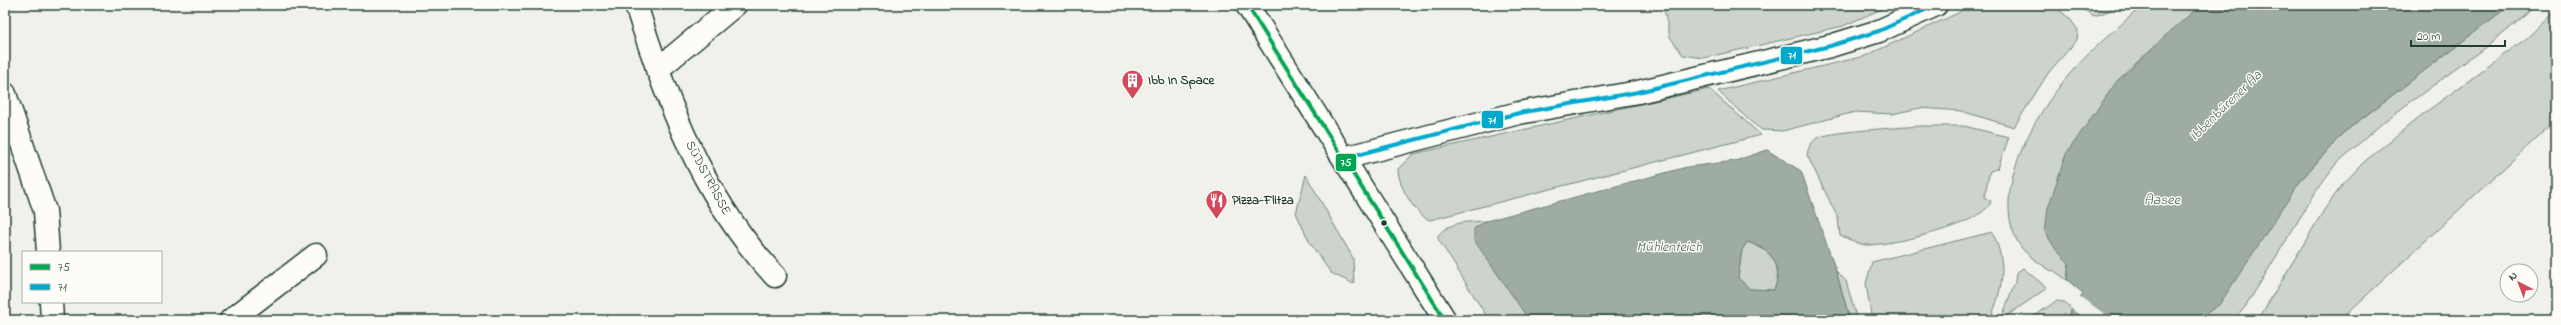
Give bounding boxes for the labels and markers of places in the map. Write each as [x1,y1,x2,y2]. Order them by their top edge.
building icon: Ibb In Space [1120,67,1146,100]
place label: Ibb In Space [1148,71,1216,90]
restaurant icon: Pizza-Flitza [1203,187,1229,220]
place label: Pizza-Flitza [1232,191,1294,210]
unlabelled marker [1379,218,1389,228]

